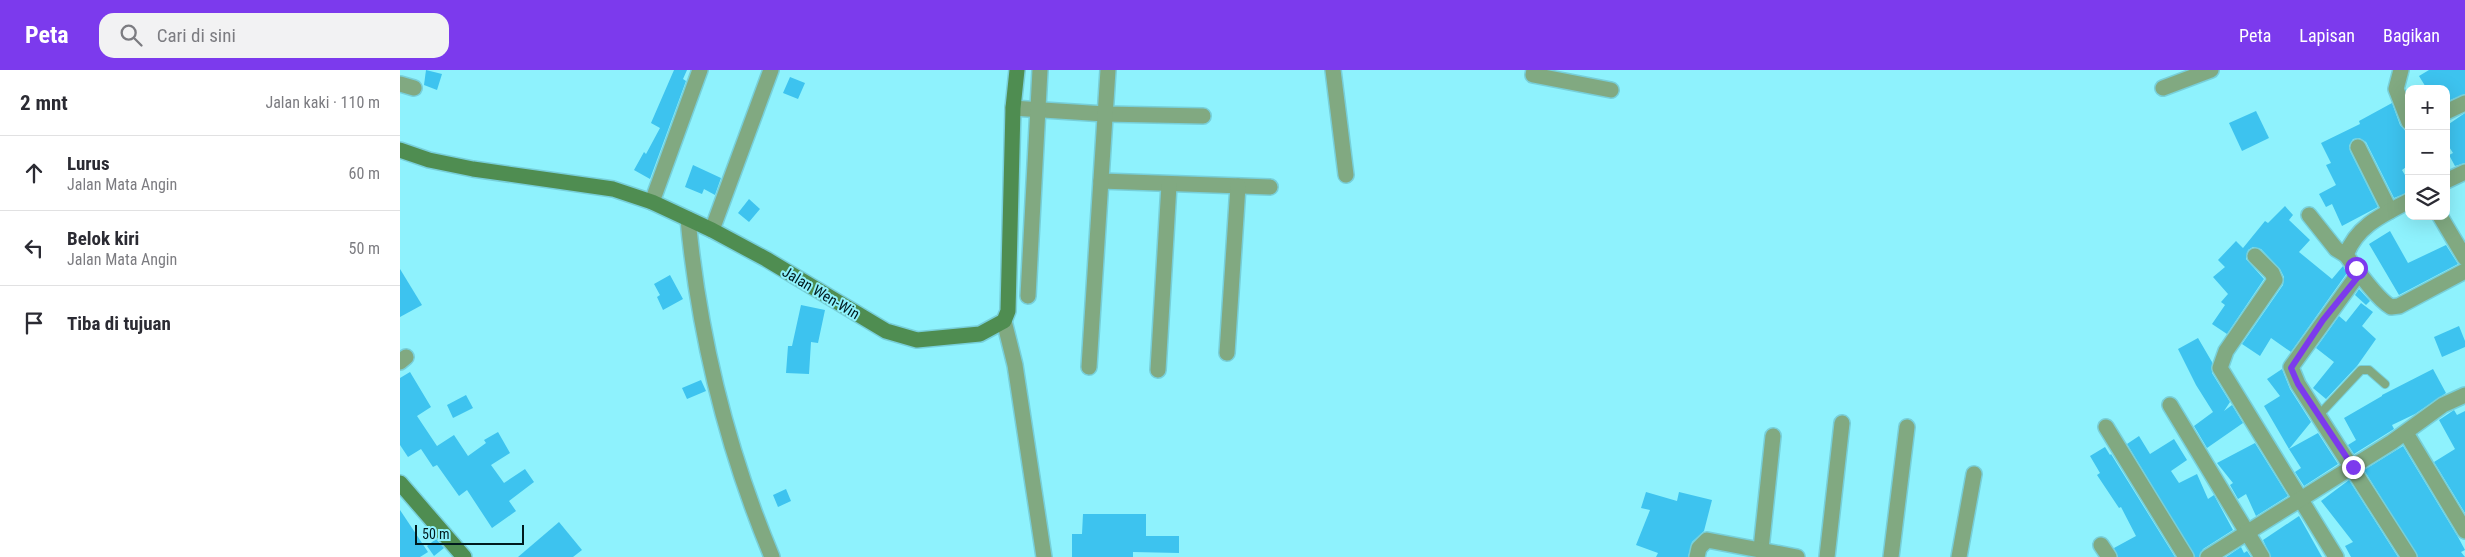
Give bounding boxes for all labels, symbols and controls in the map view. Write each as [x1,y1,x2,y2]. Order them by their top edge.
search box [99,13,449,58]
text: Peta [25,21,69,49]
icon: search [117,21,145,49]
text: Cari di sini [157,24,236,47]
text: Peta [2239,25,2271,46]
text: Lapisan [2299,25,2355,46]
text: Bagikan [2383,25,2440,46]
map controls [2405,85,2450,220]
button: + [2405,85,2450,130]
text: 2 mnt [20,91,68,115]
text: Jalan kaki · 110 m [265,93,380,112]
button: − [2405,130,2450,175]
text: Lurus [67,152,110,175]
icon: ahead [20,159,48,187]
text: 60 m [348,164,380,183]
text: Jalan Mata Angin [67,175,177,194]
button: layers [2405,175,2450,220]
text: Belok kiri [67,227,139,250]
icon: left [20,234,48,262]
text: 50 m [348,239,380,258]
text: Jalan Mata Angin [67,250,177,269]
route start [2345,257,2368,280]
street label: Jalan Wen-Win [779,263,863,323]
icon: arrive [20,309,48,337]
text: Tiba di tujuan [67,312,171,335]
route end [2342,456,2365,479]
scale bar [415,522,524,545]
text: 50 m [422,526,450,542]

